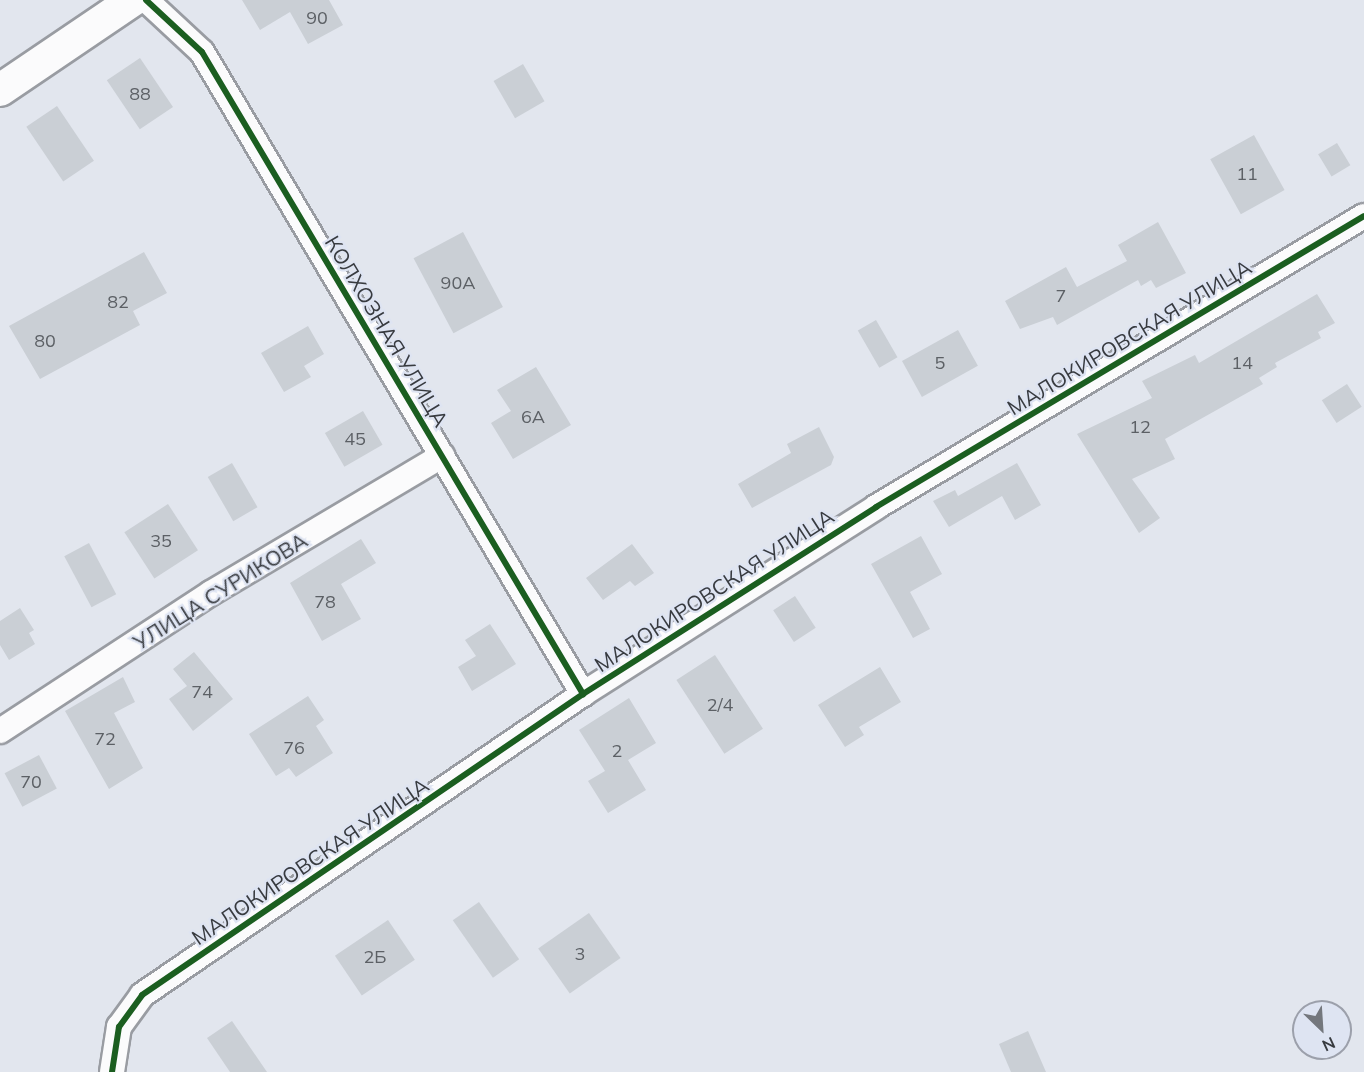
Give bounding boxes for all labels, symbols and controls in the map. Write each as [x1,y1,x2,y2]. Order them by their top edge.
house number: 90 [306,7,328,29]
house number: 88 [129,83,151,105]
house number: 11 [1236,163,1258,185]
street label: КОЛХОЗНАЯ УЛИЦА [320,231,454,431]
street label: МАЛОКИРОВСКАЯ УЛИЦА [1002,254,1256,420]
house number: 90А [441,272,475,294]
house number: 7 [1056,285,1066,307]
house number: 82 [107,291,129,313]
house number: 80 [34,330,56,352]
house number: 5 [935,352,945,374]
house number: 14 [1231,352,1253,374]
house number: 6А [521,406,545,428]
house number: 12 [1129,416,1151,438]
house number: 45 [344,428,366,450]
street label: МАЛОКИРОВСКАЯ УЛИЦА [590,503,838,677]
street label: УЛИЦА СУРИКОВА [128,527,312,655]
house number: 35 [150,530,172,552]
house number: 78 [314,591,336,613]
house number: 74 [191,681,213,703]
house number: 2/4 [707,694,733,716]
house number: 72 [94,728,116,750]
house number: 76 [283,737,305,759]
house number: 2 [612,740,622,762]
house number: 70 [20,771,42,793]
street label: МАЛОКИРОВСКАЯ УЛИЦА [187,772,433,950]
house number: 3 [575,943,585,965]
house number: 2Б [364,946,386,968]
north arrow [1292,1000,1352,1060]
text: N [1319,1033,1338,1056]

